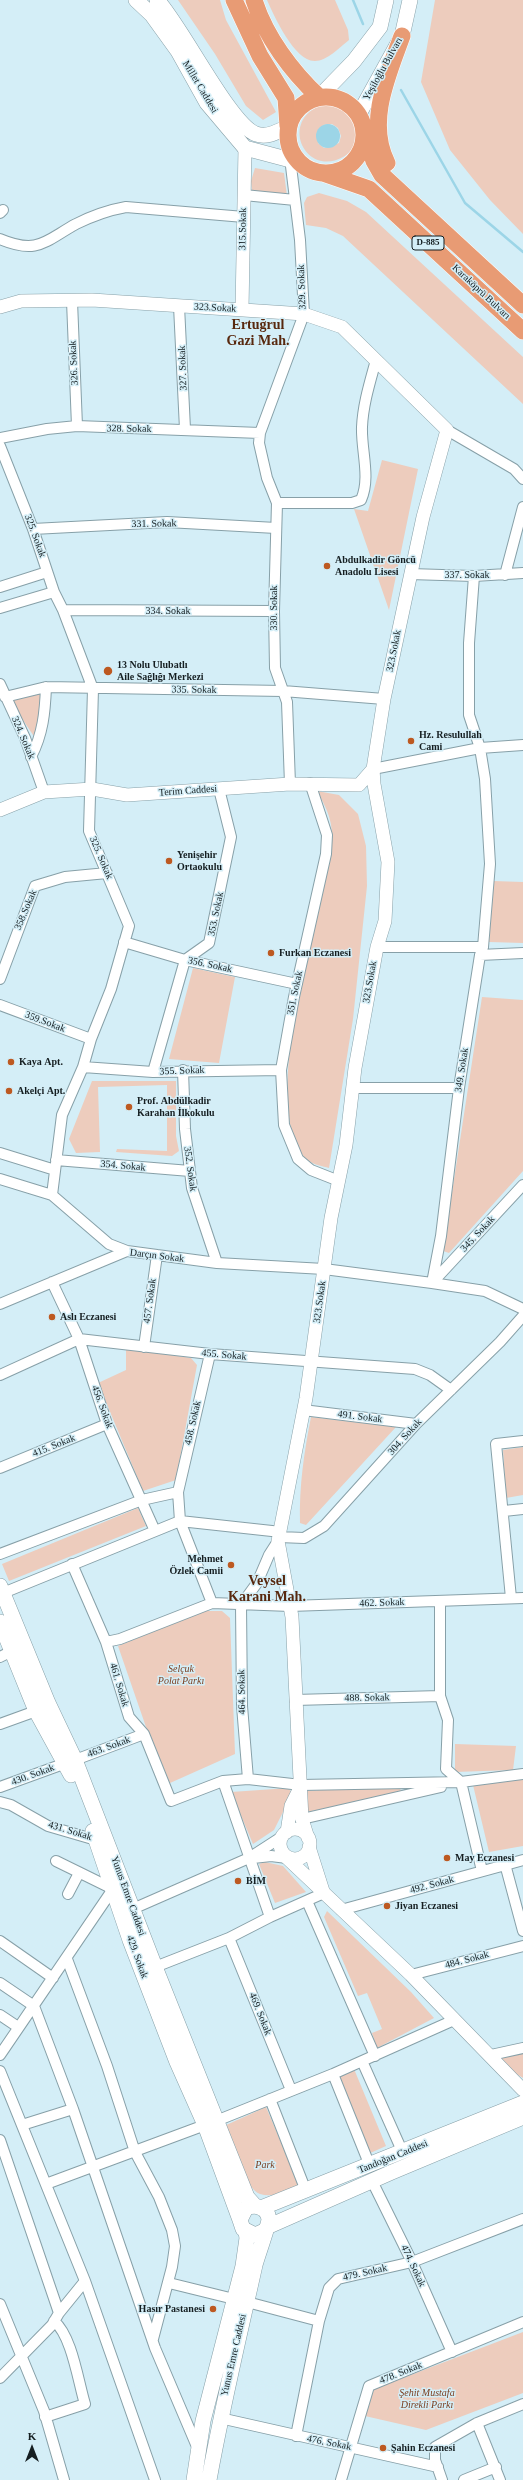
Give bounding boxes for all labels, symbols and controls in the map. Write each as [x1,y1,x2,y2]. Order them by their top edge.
street label: Yeşiloğlu Bulvarı [361,35,405,103]
street label: Millet Caddesi [180,59,220,115]
street label: 315.Sokak [237,208,249,250]
road number: D-885 [412,236,444,250]
street label: Karaköprü Bulvarı [449,262,513,322]
street label: 329. Sokak [295,264,309,310]
street label: 323.Sokak [193,301,237,315]
district label: Ertuğrul Gazi Mah. [227,317,289,350]
street label: 326. Sokak [67,340,81,386]
street label: 327. Sokak [176,345,190,391]
street label: 328. Sokak [106,423,152,435]
street label: 325. Sokak [22,513,48,559]
street label: 331. Sokak [131,518,177,530]
place label: Abdulkadir Göncü Anadolu Lisesi [335,554,416,578]
marker: Abdulkadir Göncü Anadolu Lisesi [322,561,332,571]
street label: 337. Sokak [444,569,490,581]
street label: 330. Sokak [268,586,280,630]
street label: 334. Sokak [146,605,190,617]
street label: 323.Sokak [384,629,404,673]
place label: 13 Nolu Ulubatlı Aile Sağlığı Merkezi [117,659,204,682]
marker: 13 Nolu Ulubatlı Aile Sağlığı Merkezi [102,665,114,677]
street label: 335. Sokak [171,684,217,696]
street label: 324. Sokak [9,715,37,761]
place label: Hz. Resulullah Cami [419,729,482,752]
marker: Hz. Resulullah Cami [406,736,416,746]
street label: Terim Caddesi [158,783,218,799]
street label: 325. Sokak [87,835,115,881]
place label: Yenişehir Ortaokulu [177,849,222,872]
marker: Yenişehir Ortaokulu [164,856,174,866]
street label: 358.Sokak [12,888,40,932]
street label: 353. Sokak [205,891,227,937]
place label: Furkan Eczanesi [279,947,351,959]
marker: Furkan Eczanesi [266,948,276,958]
street label: 356. Sokak [187,954,233,976]
street label: 323.Sokak [360,960,380,1004]
street label: 351. Sokak [284,970,306,1016]
street label: 359.Sokak [23,1009,67,1035]
street label: 349. Sokak [453,1047,471,1093]
place label: Kaya Apt. [19,1056,63,1068]
marker: Kaya Apt. [6,1057,16,1067]
street label: 355. Sokak [159,1064,205,1078]
place label: Akelçi Apt. [17,1085,65,1097]
marker: Akelçi Apt. [4,1086,14,1096]
place label: Prof. Abdülkadir Karahan İlkokulu [137,1095,215,1118]
marker: Prof. Abdülkadir Karahan İlkokulu [124,1102,134,1112]
street label: 352. Sokak [181,1146,199,1192]
street label: 354. Sokak [100,1158,146,1174]
street label: 345. Sokak [458,1213,498,1255]
street label: Darçın Sokak [129,1247,185,1265]
street label: 457. Sokak [141,1278,159,1324]
street label: 323.Sokak [311,1280,329,1324]
place label: Aslı Eczanesi [60,1311,116,1323]
marker: Aslı Eczanesi [47,1312,57,1322]
street label: 455. Sokak [201,1347,247,1363]
street label: 456. Sokak [89,1384,115,1430]
street label: 458. Sokak [182,1400,204,1446]
street label: 491. Sokak [337,1408,383,1426]
street label: 304. Sokak [385,1416,425,1458]
street label: 415. Sokak [31,1432,77,1460]
place label: Mehmet Özlek Camii [169,1553,223,1576]
marker: Mehmet Özlek Camii [226,1560,236,1570]
district label: Veysel Karani Mah. [228,1573,306,1606]
street label: 462. Sokak [359,1596,405,1610]
street label: 461. Sokak [107,1662,131,1708]
park label: Selçuk Polat Parkı [158,1663,204,1686]
street label: 464. Sokak [236,1669,248,1715]
street label: 488. Sokak [344,1692,390,1704]
street label: 463. Sokak [86,1734,132,1760]
street label: 430. Sokak [10,1762,56,1788]
street label: 431. Sokak [47,1819,93,1843]
place label: May Eczanesi [455,1852,514,1864]
marker: May Eczanesi [442,1853,452,1863]
street label: Yunus Emre Caddesi [108,1855,148,1937]
street label: 492. Sokak [409,1873,455,1897]
place label: BİM [246,1875,266,1887]
marker: BİM [233,1876,243,1886]
place label: Jiyan Eczanesi [395,1900,458,1912]
marker: Jiyan Eczanesi [382,1901,392,1911]
street label: 429. Sokak [124,1934,150,1980]
street label: 484. Sokak [444,1948,490,1972]
street label: 469. Sokak [246,1991,274,2037]
street label: Tandoğan Caddesi [356,2138,430,2176]
park label: Park [255,2159,275,2171]
street label: 474. Sokak [398,2243,428,2289]
street label: 479. Sokak [342,2262,388,2284]
place label: Hasır Pastanesi [139,2303,205,2315]
marker: Hasır Pastanesi [208,2304,218,2314]
street label: Yunus Emre Caddesi [219,2313,249,2397]
street label: 478. Sokak [378,2359,424,2387]
park label: Şehit Mustafa Direkli Parkı [399,2387,455,2410]
north arrow [12,2428,52,2468]
text: K [28,2430,36,2442]
street label: 476. Sokak [306,2433,352,2453]
place label: Şahin Eczanesi [391,2442,455,2454]
marker: Şahin Eczanesi [378,2443,388,2453]

